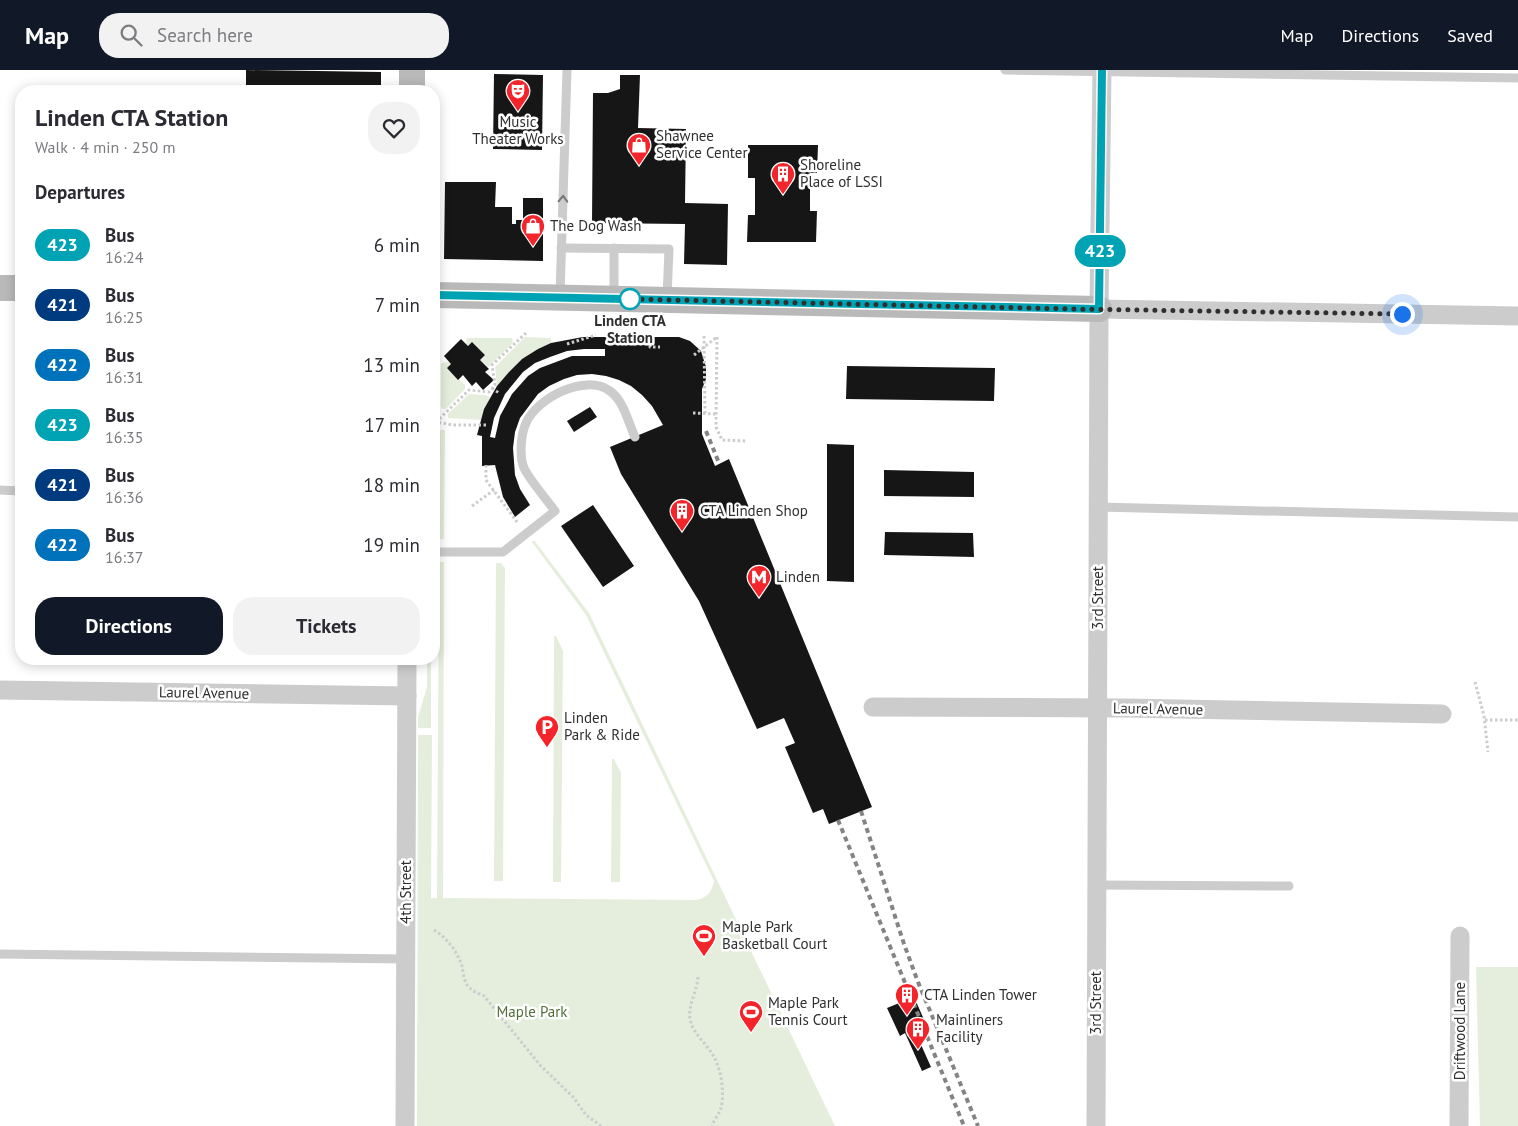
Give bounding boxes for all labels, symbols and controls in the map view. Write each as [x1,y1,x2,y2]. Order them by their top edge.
search box [99,13,449,58]
text: Map [25,20,69,51]
icon: search [117,21,145,49]
text: Search here [157,23,253,47]
text: Map [1281,24,1313,47]
text: Directions [1341,24,1419,47]
text: Saved [1447,24,1493,47]
theatre icon: Music Theater Works [505,78,531,112]
text: Linden CTA Station [35,102,228,133]
button: heart [368,102,420,154]
place label: Music Theater Works [472,112,564,148]
place label: Shawnee Service Center [656,126,748,162]
shop icon: Shawnee Service Center [626,132,652,166]
text: Walk · 4 min · 250 m [35,137,175,157]
place label: Shoreline Place of LSSI [800,155,883,191]
building icon: Shoreline Place of LSSI [770,161,796,195]
text: Departures [35,180,125,204]
one-way arrow [557,195,568,203]
shop icon: The Dog Wash [520,213,546,247]
place label: The Dog Wash [550,216,642,235]
text: Bus [105,223,134,247]
text: 423 [47,233,78,256]
text: 6 min [374,233,420,257]
line badge: 423 [1071,235,1129,267]
text: 423 [1085,239,1115,262]
text: 16:24 [105,247,143,267]
text: Bus [105,283,134,307]
marker: Linden CTA Station [619,288,641,310]
text: 421 [47,293,78,316]
text: 7 min [375,293,420,317]
your location [1390,302,1415,327]
text: 16:25 [105,307,143,327]
place label: Linden CTA Station [594,311,667,347]
text: Bus [105,343,134,367]
text: 422 [47,353,78,376]
text: 13 min [363,353,420,377]
text: 16:31 [105,367,143,387]
text: Bus [105,403,134,427]
text: 423 [47,413,78,436]
text: 17 min [364,413,420,437]
text: 16:35 [105,427,143,447]
text: Bus [105,463,134,487]
text: 421 [47,473,78,496]
text: 18 min [363,473,420,497]
text: 16:36 [105,487,143,507]
building icon: CTA Linden Shop [669,498,695,532]
place label: CTA Linden Shop [700,501,808,520]
text: Bus [105,523,134,547]
text: 422 [47,533,78,556]
text: 19 min [363,533,420,557]
text: 16:37 [105,547,143,567]
metro station icon: Linden [746,564,772,598]
street label: 3rd Street [1088,566,1107,630]
place label: Linden [776,567,820,586]
button: Directions [35,597,223,655]
button: Tickets [233,597,420,655]
street label: Laurel Avenue [159,682,249,703]
street label: Laurel Avenue [1113,698,1203,719]
place label: Linden Park & Ride [564,708,640,744]
parking icon: Linden Park & Ride [534,714,560,748]
street label: 4th Street [396,860,415,924]
place label: Maple Park Basketball Court [722,917,827,953]
sports icon: Maple Park Basketball Court [691,923,717,957]
street label: 3rd Street [1086,971,1105,1035]
building icon: CTA Linden Tower [894,982,920,1016]
street label: Driftwood Lane [1450,982,1469,1080]
place label: CTA Linden Tower [924,985,1037,1004]
place label: Maple Park Tennis Court [768,993,848,1029]
sports icon: Maple Park Tennis Court [738,999,764,1033]
park label: Maple Park [496,1002,568,1021]
place label: Mainliners Facility [936,1010,1003,1046]
building icon: Mainliners Facility [905,1016,931,1050]

